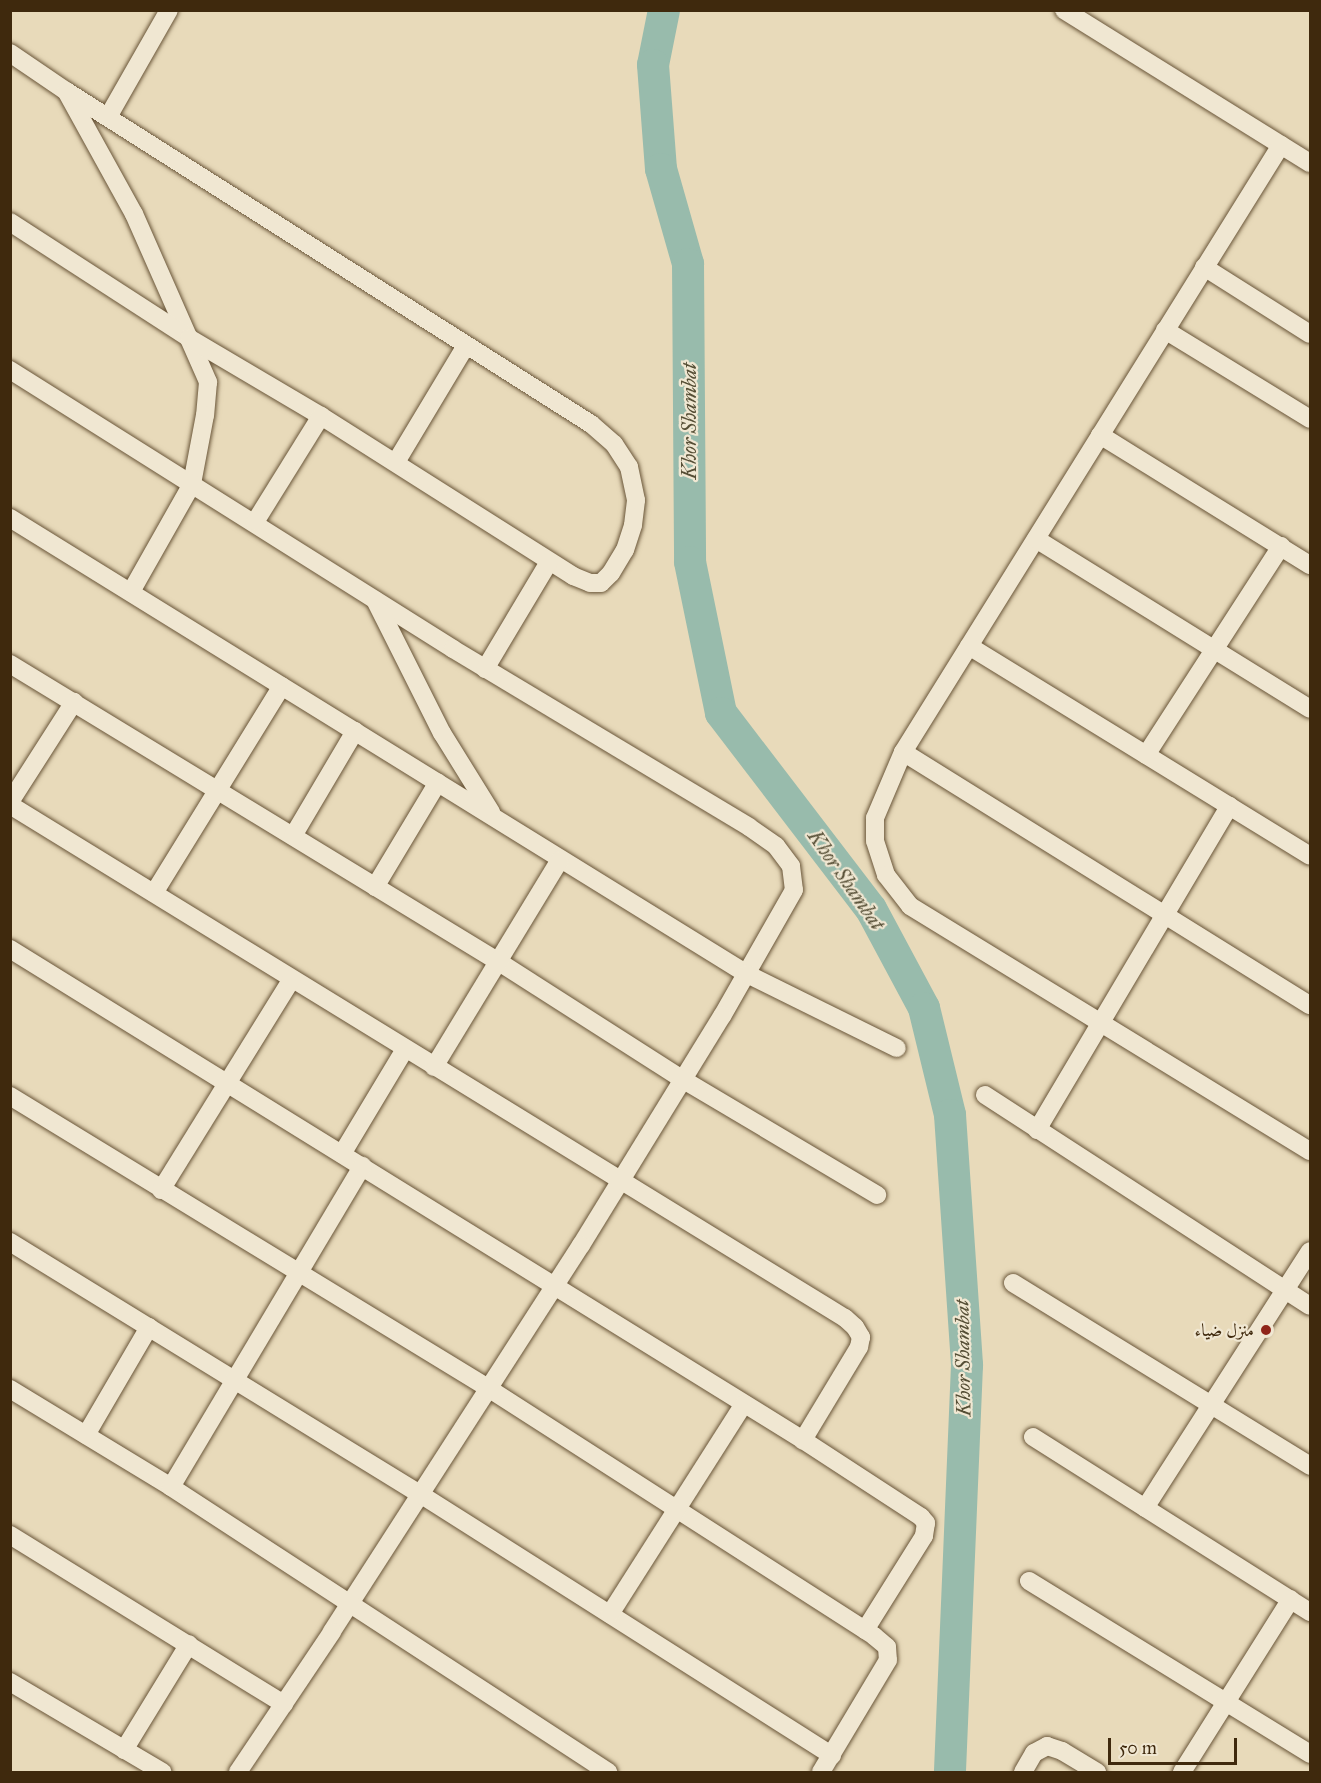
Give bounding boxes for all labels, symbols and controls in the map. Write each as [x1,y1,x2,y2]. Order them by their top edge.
water label: Khor Shambat [677,363,701,479]
water label: Khor Shambat [803,825,889,935]
water label: Khor Shambat [950,1299,976,1417]
place label: منزل ضياء [1194,1319,1254,1341]
marker: منزل ضياء [1259,1323,1273,1337]
scale bar [1111,1726,1240,1764]
text: 50 m [1119,1737,1157,1759]

